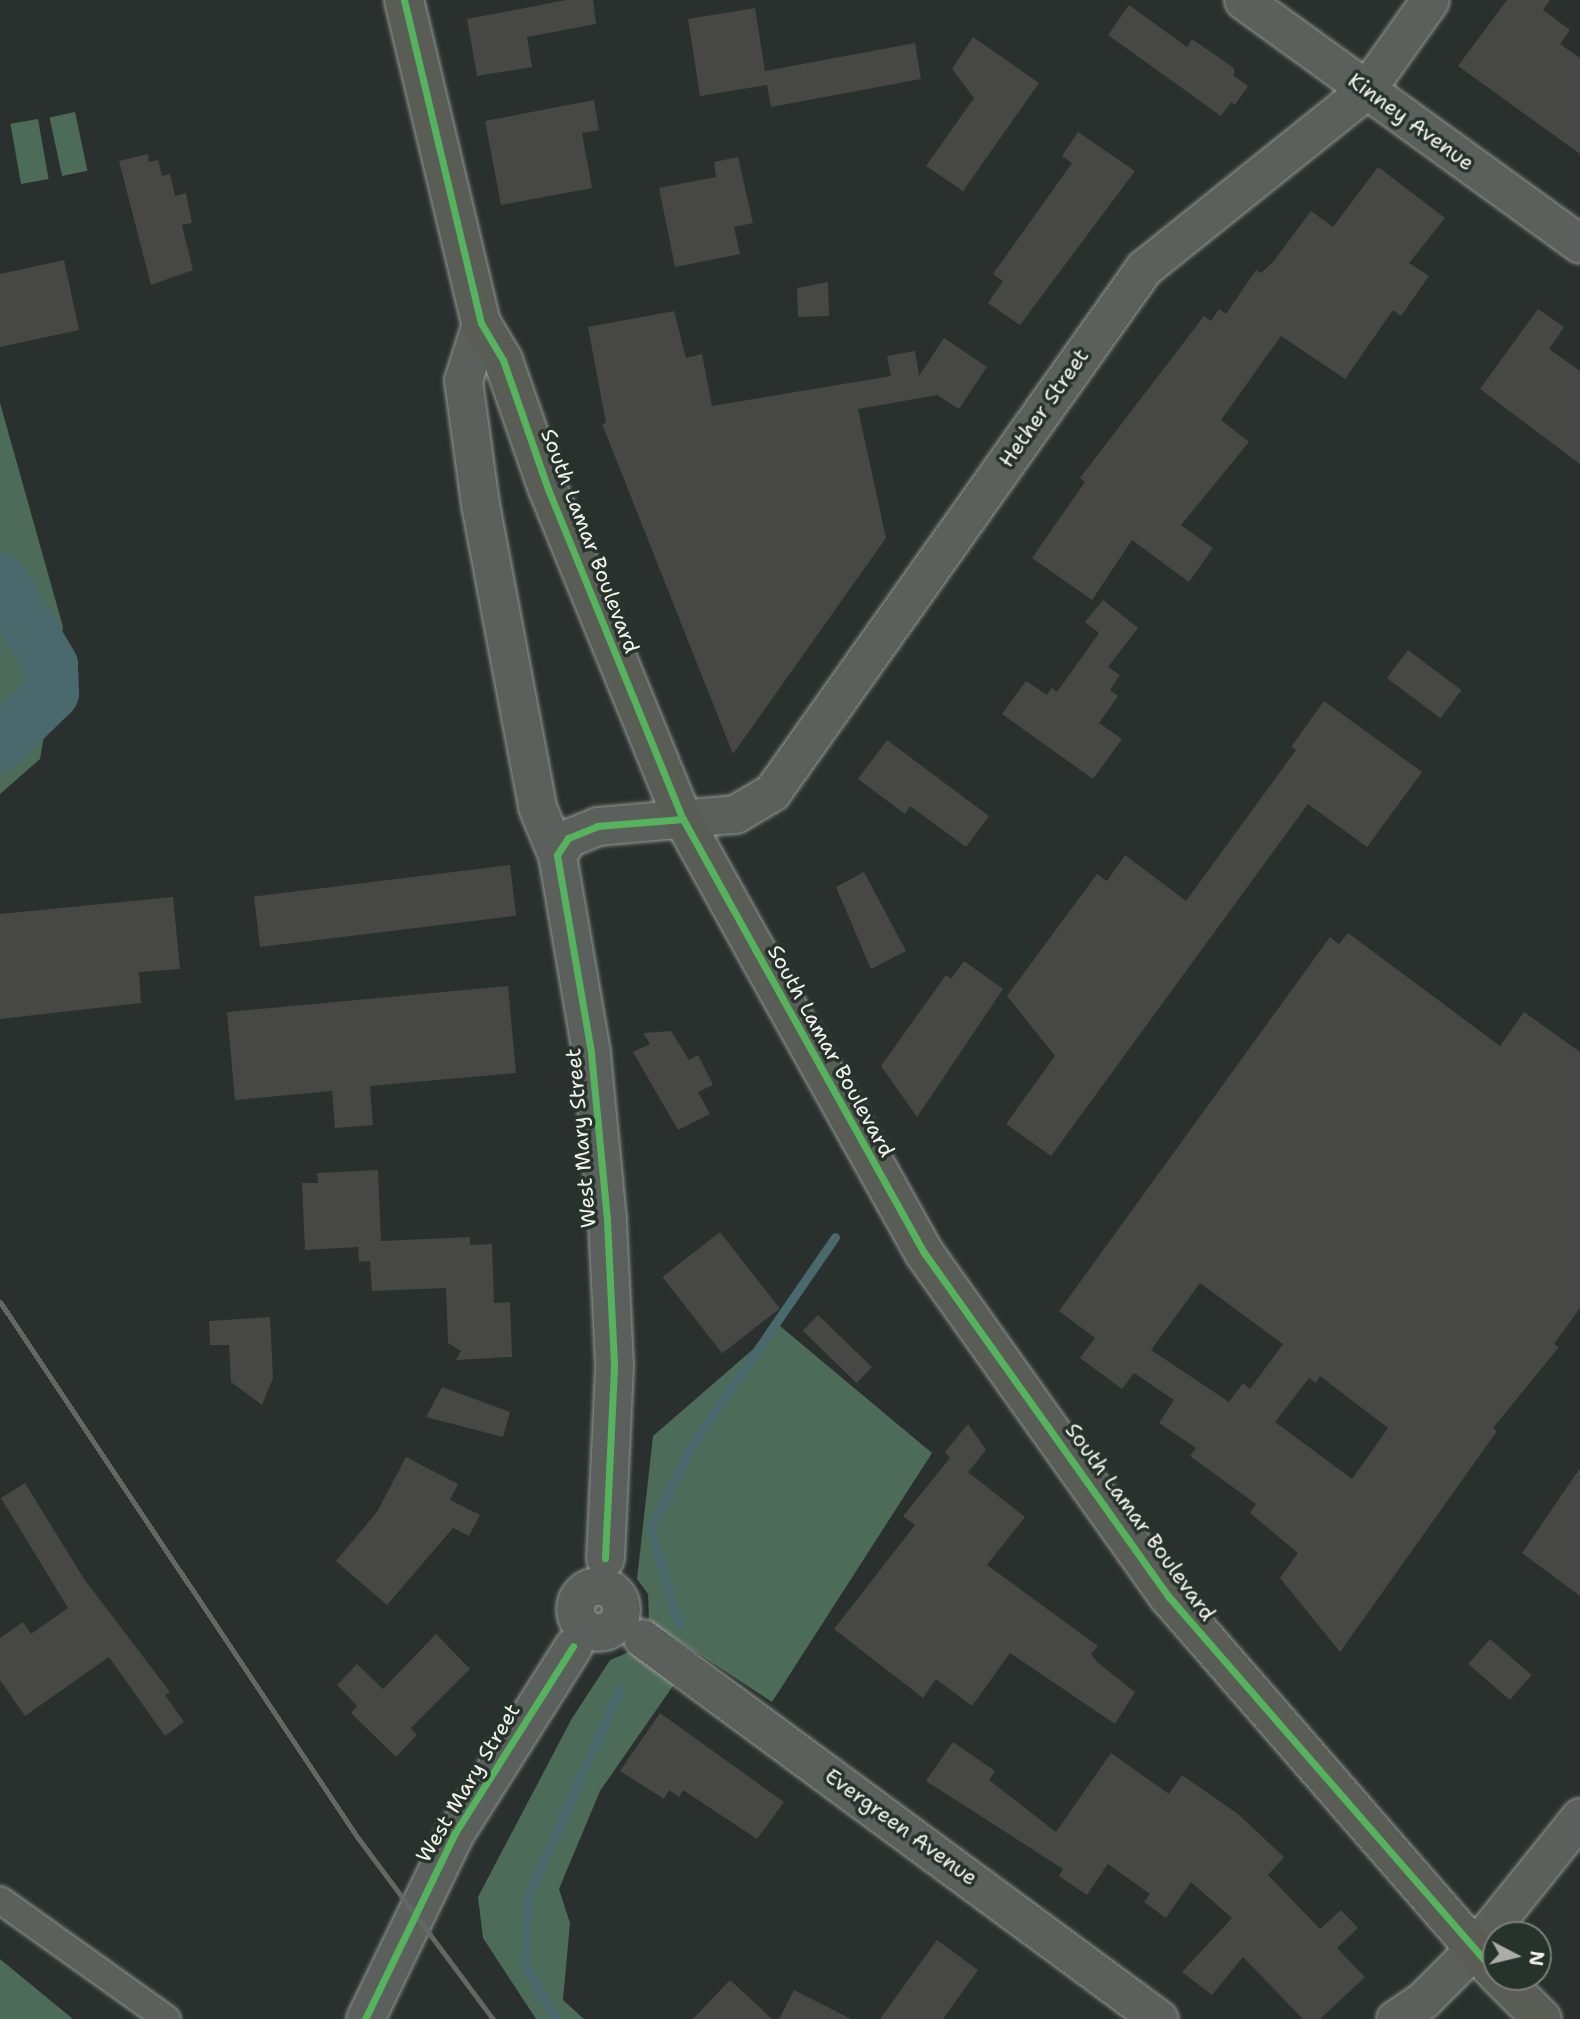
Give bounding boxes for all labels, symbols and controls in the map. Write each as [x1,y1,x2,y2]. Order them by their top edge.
street label: Kinney Avenue [1343,68,1479,176]
street label: Hether Street [994,344,1094,472]
street label: South Lamar Boulevard [536,425,644,657]
street label: South Lamar Boulevard [762,941,900,1161]
street label: West Mary Street [561,1047,601,1229]
street label: South Lamar Boulevard [1060,1418,1220,1626]
street label: West Mary Street [411,1699,525,1867]
street label: Evergreen Avenue [820,1763,982,1891]
north arrow [1482,1921,1552,1991]
text: N [1523,1949,1550,1967]

